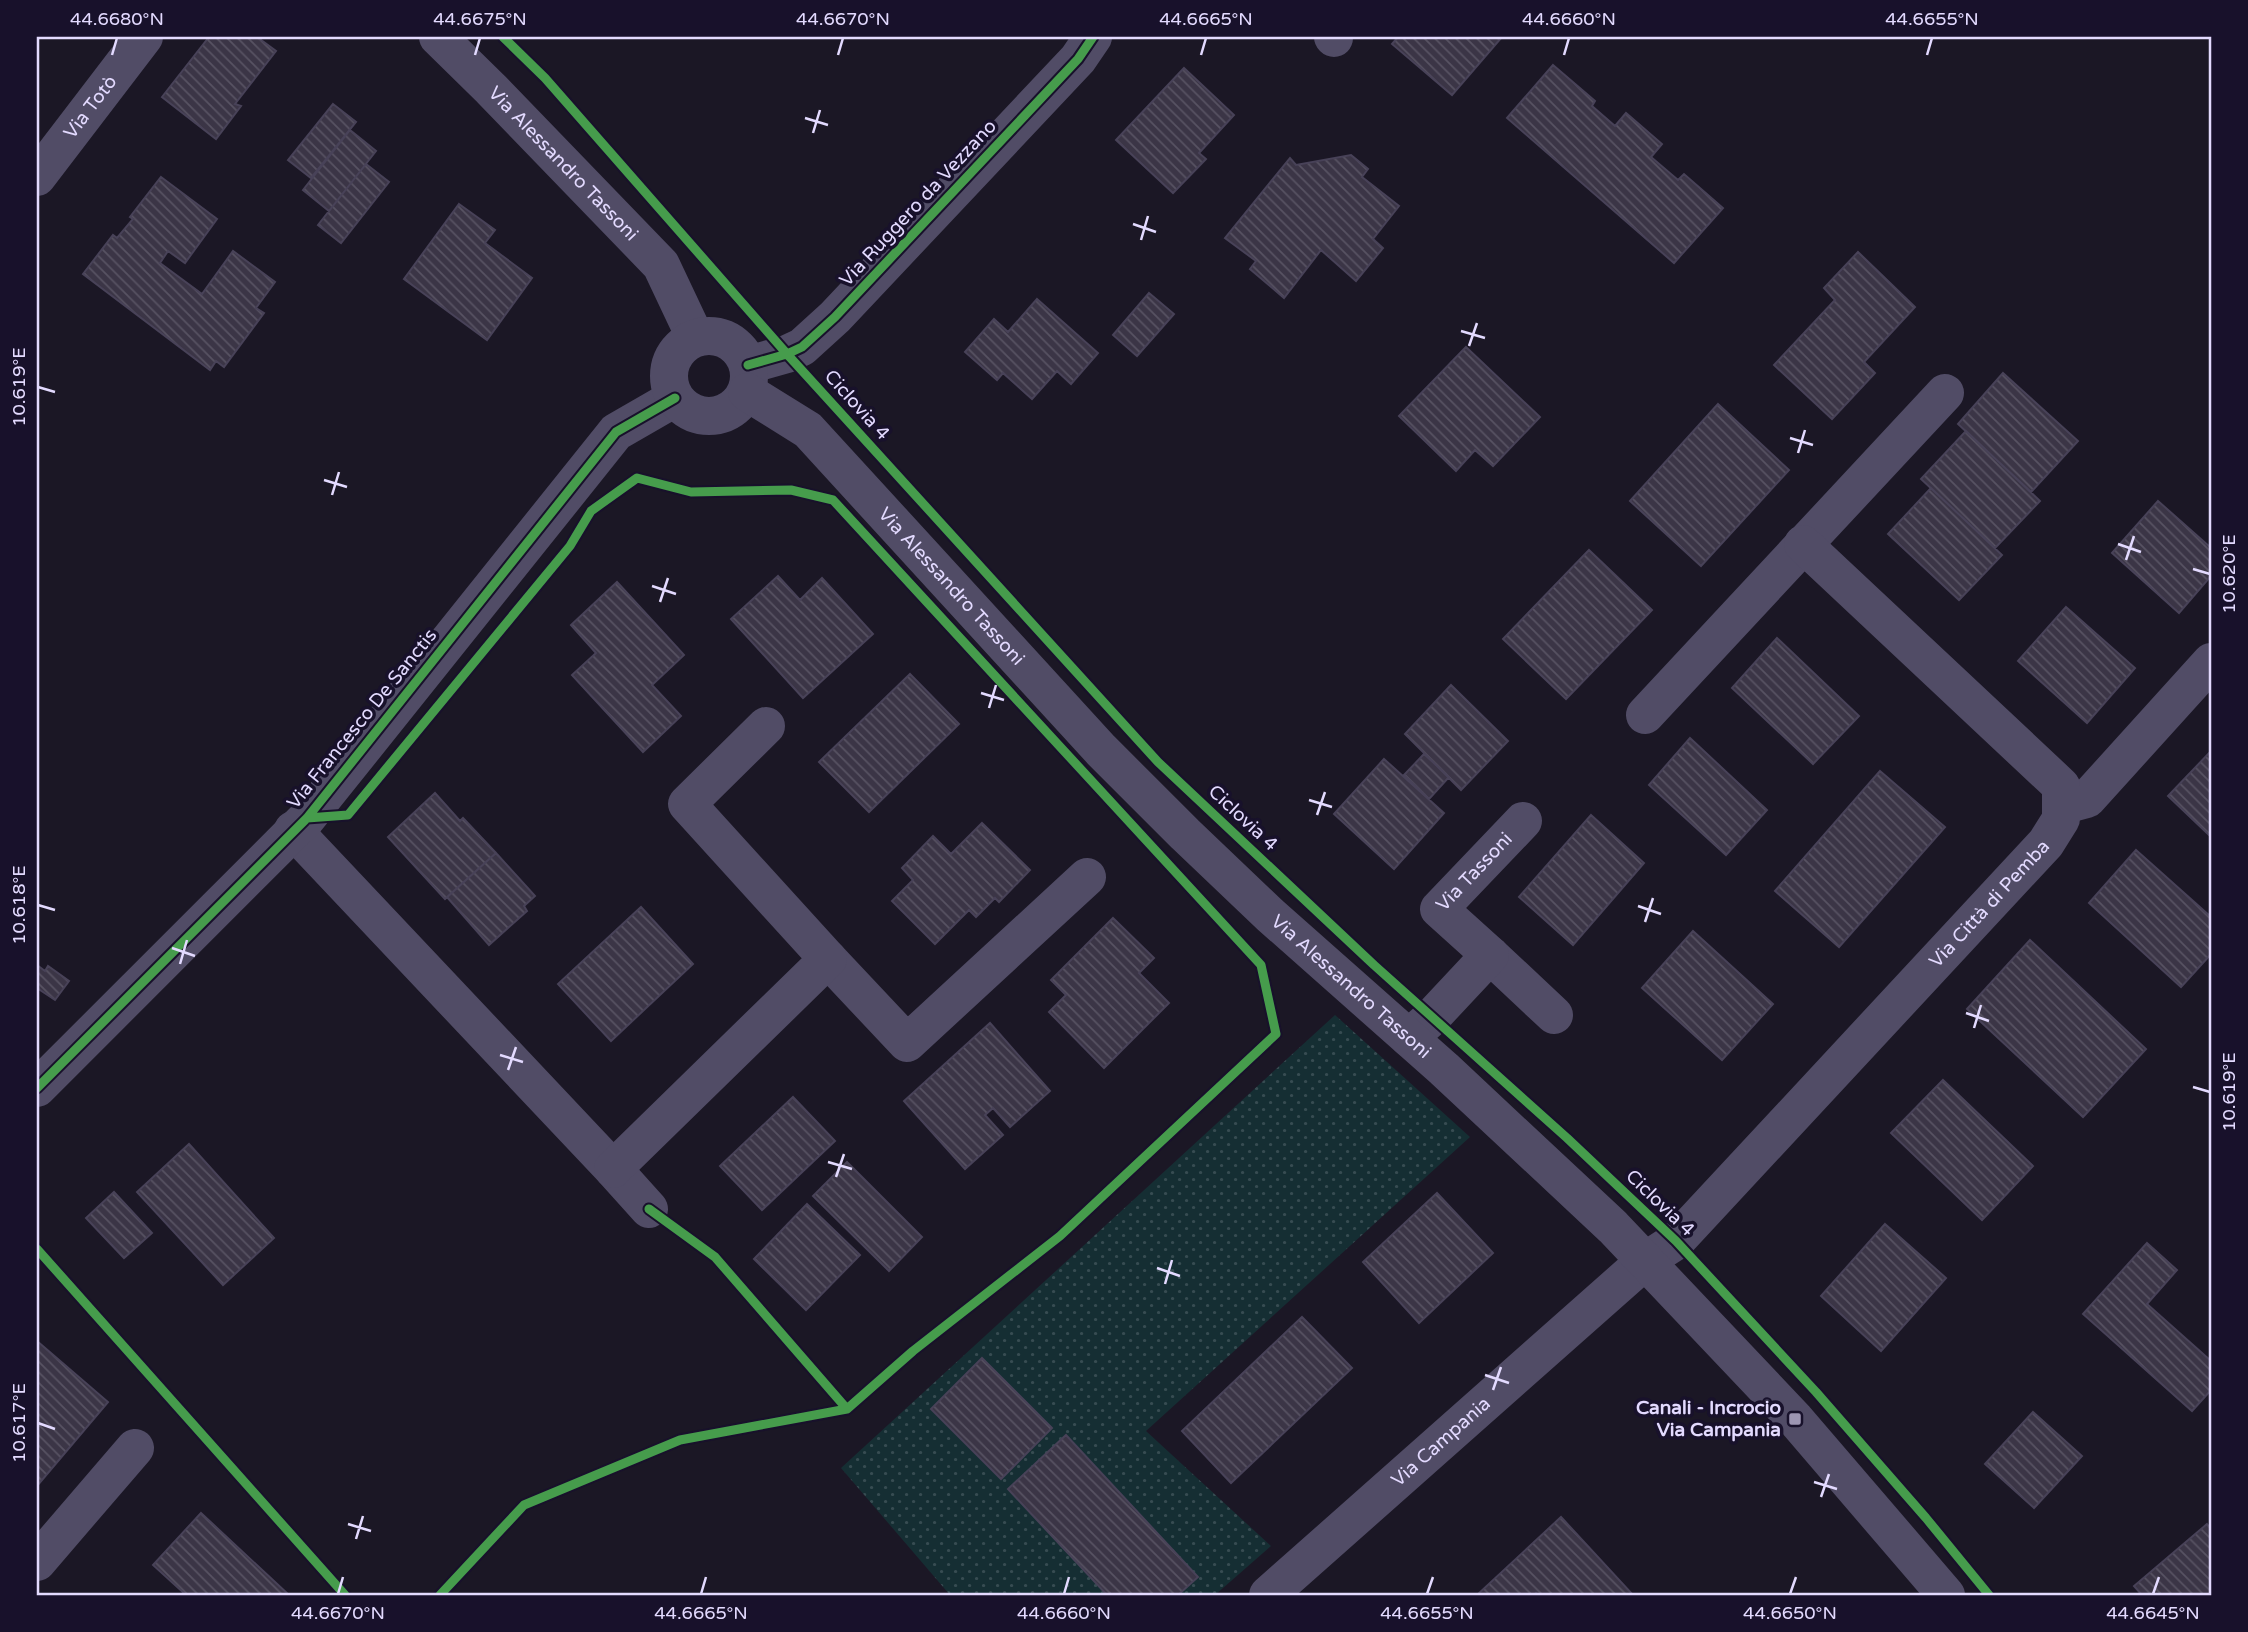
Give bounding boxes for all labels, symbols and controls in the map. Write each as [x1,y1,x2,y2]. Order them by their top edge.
text: 44.6680°N [70,8,164,30]
text: 44.6675°N [433,8,527,30]
text: 44.6670°N [796,8,890,30]
text: 44.6665°N [1159,8,1253,30]
text: 44.6660°N [1522,8,1616,30]
text: 44.6655°N [1885,8,1979,30]
street label: Via Totò [59,71,122,143]
street label: Via Alessandro Tassoni [484,82,642,245]
street label: Via Ruggero da Vezzano [835,115,1001,291]
text: 10.619°E [8,347,30,427]
street label: Ciclovia 4 [820,365,894,445]
street label: Via Alessandro Tassoni [874,503,1029,670]
text: 10.620°E [2218,534,2240,614]
street label: Via Francesco De Sanctis [283,625,441,813]
street label: Ciclovia 4 [1204,780,1282,856]
street label: Via Tassoni [1432,828,1517,916]
street label: Via Città di Pemba [1925,835,2054,972]
text: 10.618°E [8,865,30,945]
street label: Via Alessandro Tassoni [1267,910,1435,1063]
text: 10.619°E [2218,1052,2240,1132]
street label: Ciclovia 4 [1621,1165,1699,1241]
text: 10.617°E [8,1383,30,1463]
street label: Via Campania [1387,1392,1495,1491]
place label: Canali - Incrocio Via Campania [1636,1397,1781,1442]
marker: Canali - Incrocio Via Campania [1787,1411,1803,1427]
text: 44.6670°N [291,1602,385,1624]
text: 44.6665°N [654,1602,748,1624]
text: 44.6660°N [1017,1602,1111,1624]
text: 44.6655°N [1380,1602,1474,1624]
text: 44.6650°N [1743,1602,1837,1624]
text: 44.6645°N [2106,1602,2200,1624]

